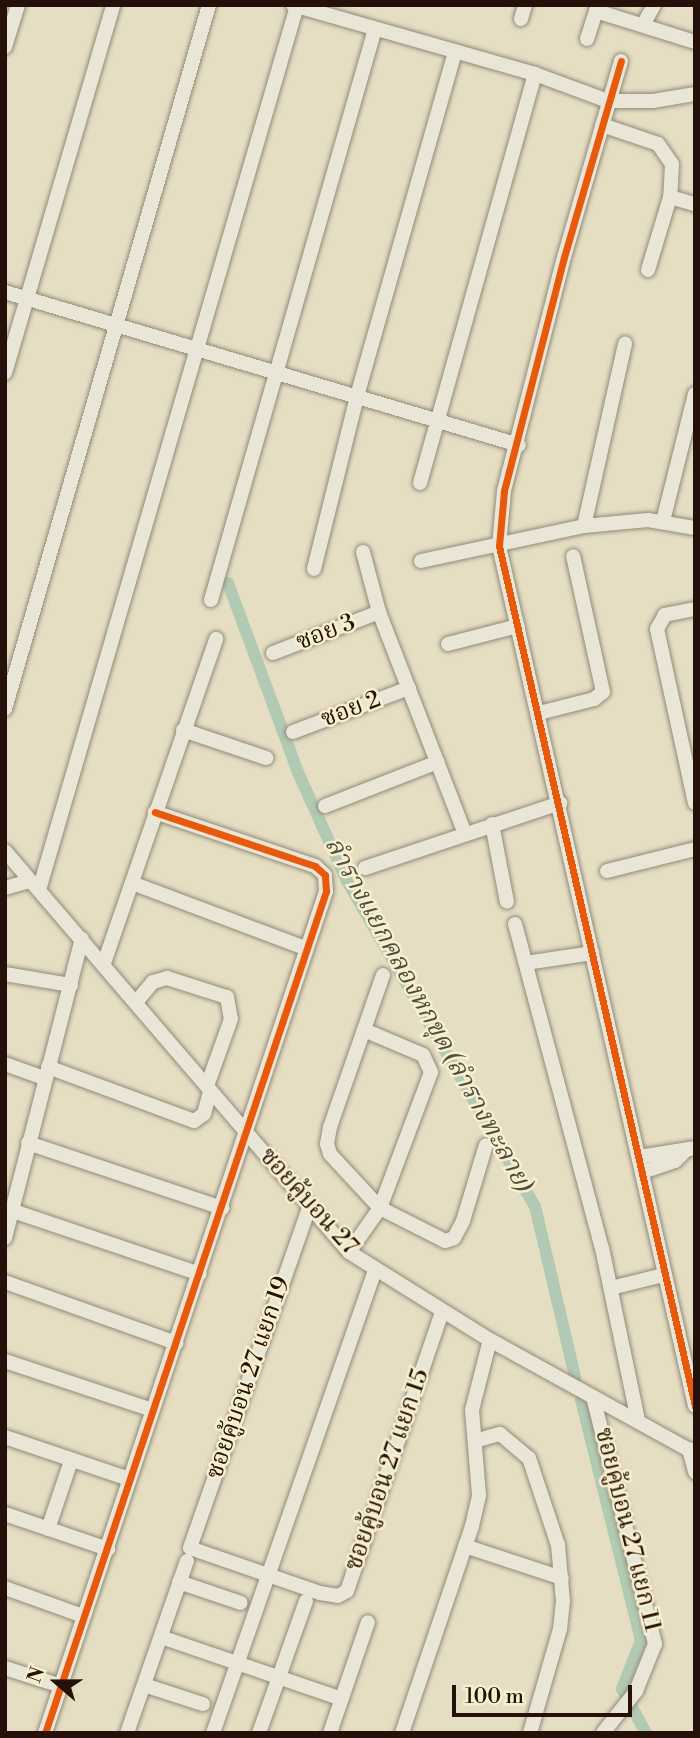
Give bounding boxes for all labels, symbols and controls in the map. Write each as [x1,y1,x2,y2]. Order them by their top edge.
street label: ซอย 3 [292,609,360,657]
street label: ซอย 2 [317,686,385,734]
water label: ลำรางแยกคลองหกขุด (ลำรางทะลาย) [317,832,539,1198]
street label: ซอยคู้บอน 27 [253,1143,363,1261]
street label: ซอยคู้บอน 27 แยก 19 [201,1273,297,1483]
street label: ซอยคู้บอน 27 แยก 15 [340,1365,436,1575]
street label: ซอยคู้บอน 27 แยก 11 [588,1425,666,1635]
north arrow [21,1647,91,1717]
text: N [22,1664,50,1686]
scale bar [455,1672,635,1716]
text: 100 m [465,1684,524,1710]

